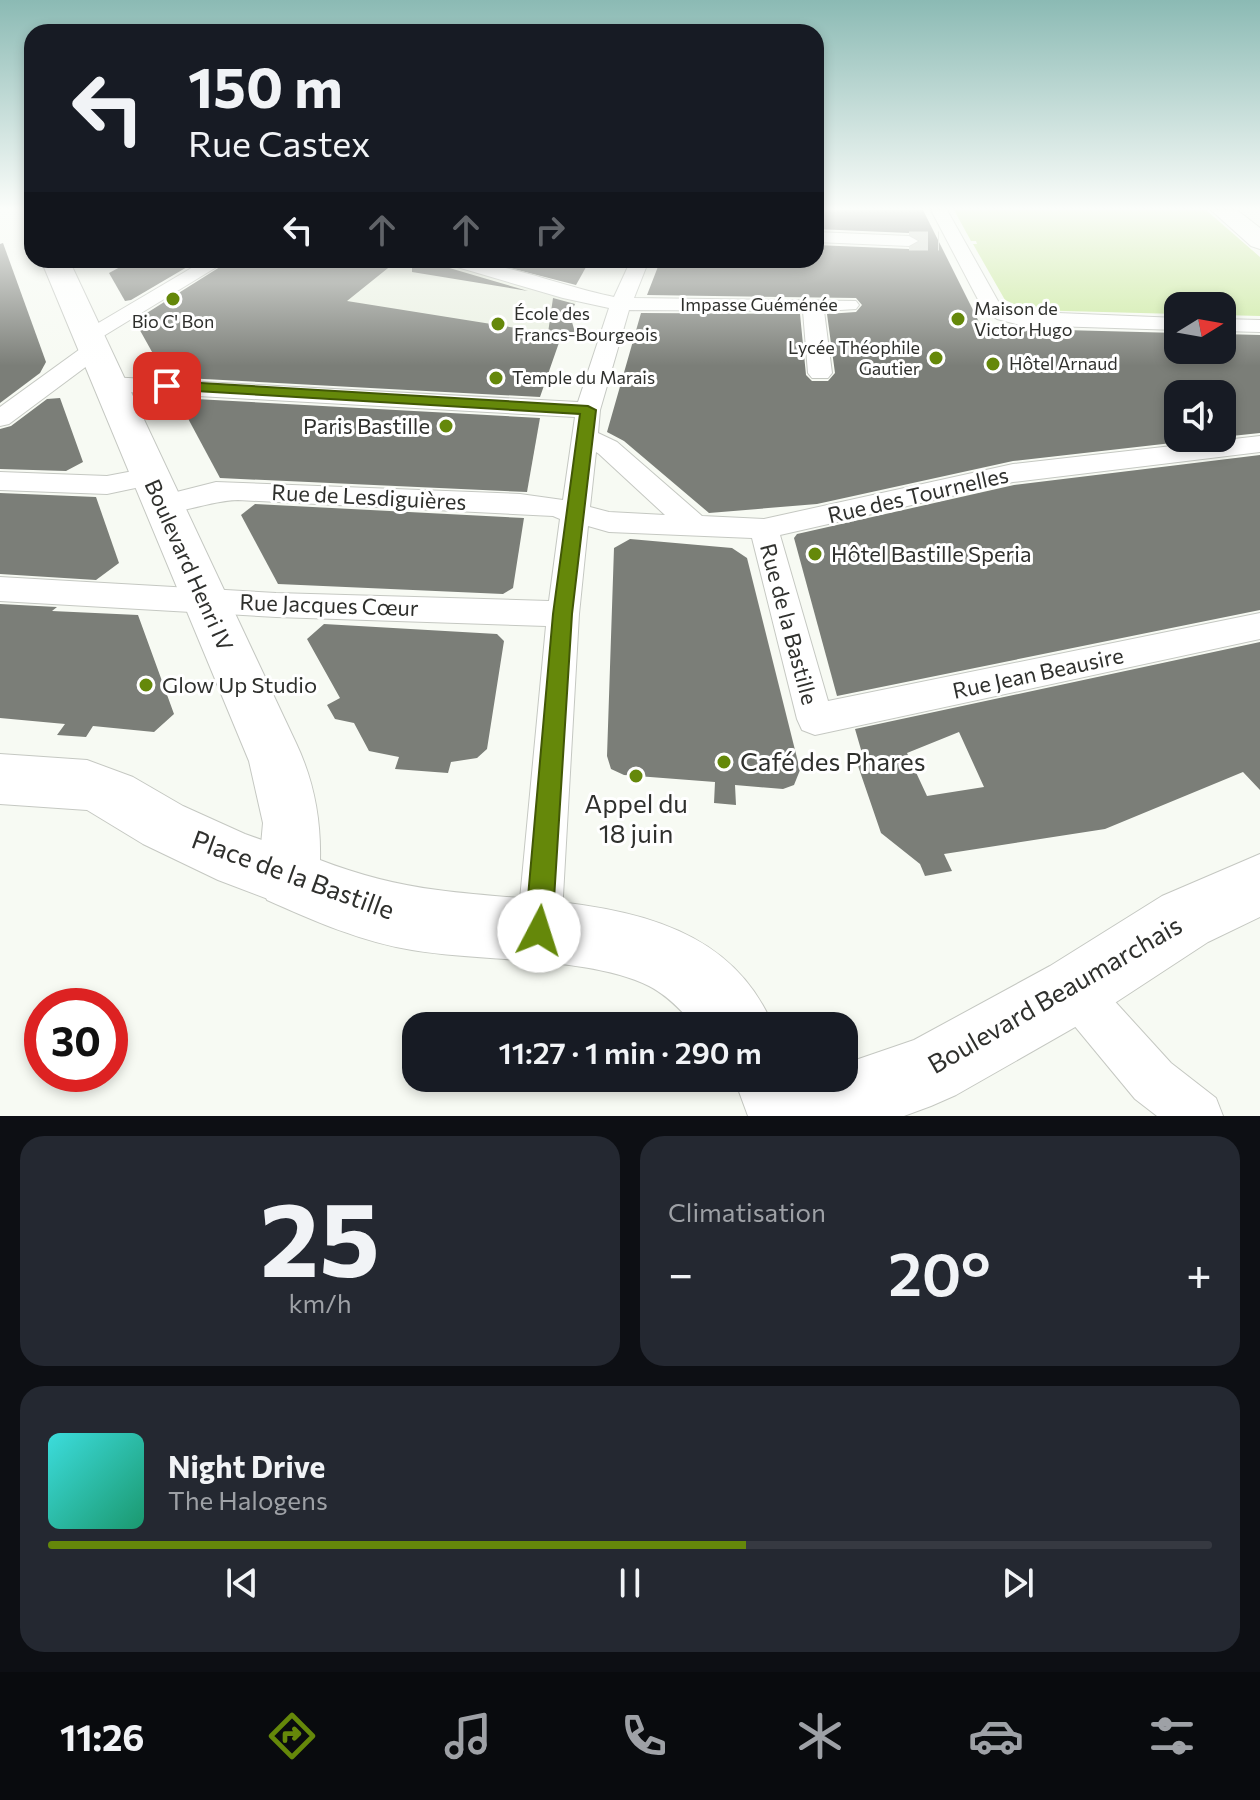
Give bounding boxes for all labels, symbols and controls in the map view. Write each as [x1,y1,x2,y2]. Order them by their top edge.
text: 150 m [188,51,343,120]
icon: left [56,56,160,160]
text: Rue Castex [188,120,370,164]
icon: left [276,208,320,252]
icon: ahead [360,208,404,252]
icon: ahead [444,208,488,252]
icon: right [528,208,572,252]
marker: Bio C' Bon [164,290,182,308]
north arrow [1164,292,1236,364]
map controls [1164,292,1236,452]
street label: Impasse Guéménée [680,293,838,315]
place label: Maison de Victor Hugo [974,297,1072,340]
place label: École des Francs-Bourgeois [514,302,658,345]
place label: Bio C' Bon [132,310,214,332]
marker: Maison de Victor Hugo [949,310,967,328]
marker: École des Francs-Bourgeois [489,315,507,333]
place label: Lycée Théophile Gautier [788,336,920,379]
marker: Lycée Théophile Gautier [927,349,945,367]
pin [133,352,201,420]
place label: Hôtel Arnaud [1009,352,1118,374]
marker: Hôtel Arnaud [984,355,1002,373]
icon: arrive [145,364,189,408]
place label: Temple du Marais [512,366,655,388]
marker: Temple du Marais [487,369,505,387]
button: sound [1164,380,1236,452]
place label: Paris Bastille [303,412,430,439]
marker: Paris Bastille [437,417,455,435]
street label: Rue des Tournelles [825,461,1011,528]
street label: Boulevard Henri IV [139,475,239,655]
street label: Rue de Lesdiguières [271,478,467,515]
street label: Rue de la Bastille [755,540,824,707]
place label: Hôtel Bastille Speria [831,540,1032,567]
marker: Hôtel Bastille Speria [806,545,824,563]
street label: Rue Jacques Cœur [239,588,419,621]
street label: Rue Jean Beausire [950,641,1126,704]
place label: Glow Up Studio [162,671,317,698]
marker: Glow Up Studio [137,676,155,694]
place label: Café des Phares [740,745,926,776]
marker: Café des Phares [715,753,733,771]
marker: Appel du 18 juin [627,767,645,785]
place label: Appel du 18 juin [584,787,688,848]
street label: Place de la Bastille [188,823,399,925]
position arrow [497,889,581,973]
street label: Boulevard Beaumarchais [922,908,1187,1079]
speed limit sign: 30 [24,988,128,1092]
text: 11:27 · 1 min · 290 m [498,1033,762,1070]
text: 25 [260,1171,380,1298]
text: Climatisation [668,1196,826,1227]
text: 20° [888,1235,991,1308]
text: − [668,1245,693,1299]
text: + [1186,1245,1212,1299]
text: km/h [288,1287,352,1318]
text: Night Drive [168,1447,325,1484]
text: The Halogens [168,1484,328,1515]
icon: previous [220,1561,264,1605]
icon: pause [608,1561,652,1605]
icon: next [996,1561,1040,1605]
icon: directions [264,1708,320,1764]
icon: music [440,1708,496,1764]
icon: phone [616,1708,672,1764]
icon: climate [792,1708,848,1764]
icon: car [968,1708,1024,1764]
icon: filters [1144,1708,1200,1764]
text: 11:26 [60,1714,145,1758]

